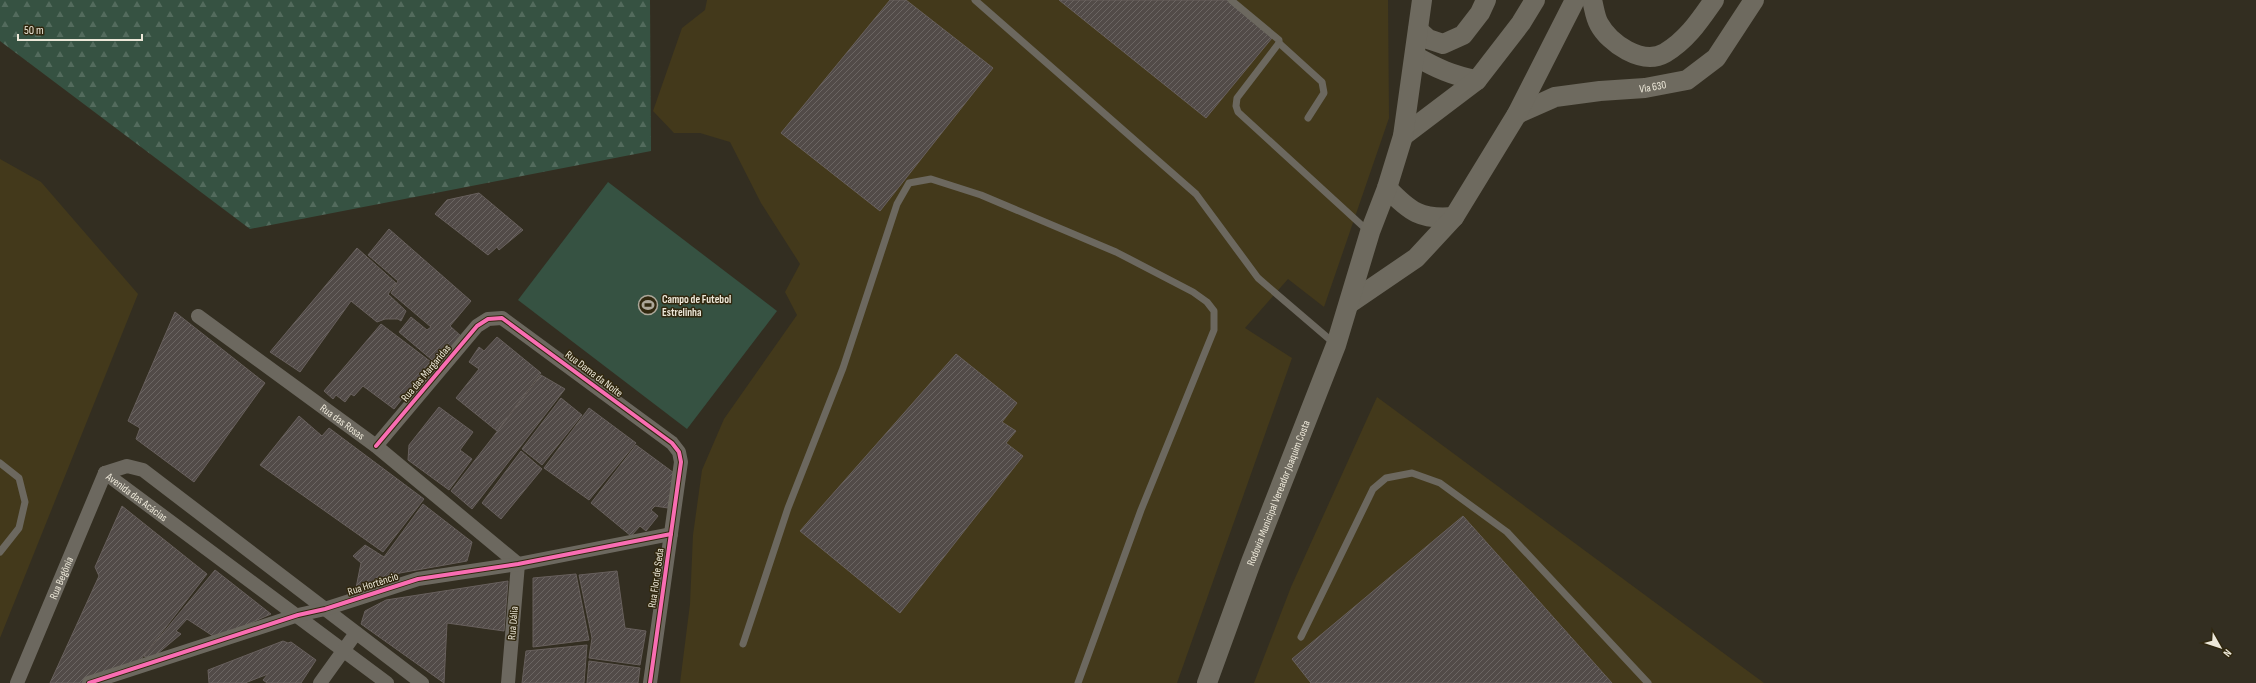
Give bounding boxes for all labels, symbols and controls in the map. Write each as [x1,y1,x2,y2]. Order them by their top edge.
scale bar [18,16,142,42]
text: 50 m [24,23,44,38]
street label: Via 630 [1639,78,1667,95]
place label: Campo de Futebol Estrelinha [662,293,731,319]
sports icon: Campo de Futebol Estrelinha [637,294,659,316]
street label: Rua das Margaridas [398,342,454,404]
street label: Rua Dama da Noite [563,348,625,400]
street label: Rua das Rosas [318,401,367,442]
street label: Rodovia Municipal Vereador Joaquim Costa [1244,418,1312,567]
street label: Avenida das Acácias [103,469,170,524]
street label: Rua Flor de Seda [645,547,667,609]
street label: Rua Begônia [46,555,76,601]
street label: Rua Hortêncio [346,570,400,598]
street label: Rua Dália [505,606,521,640]
north arrow [2200,627,2240,667]
text: N [2220,647,2234,659]

